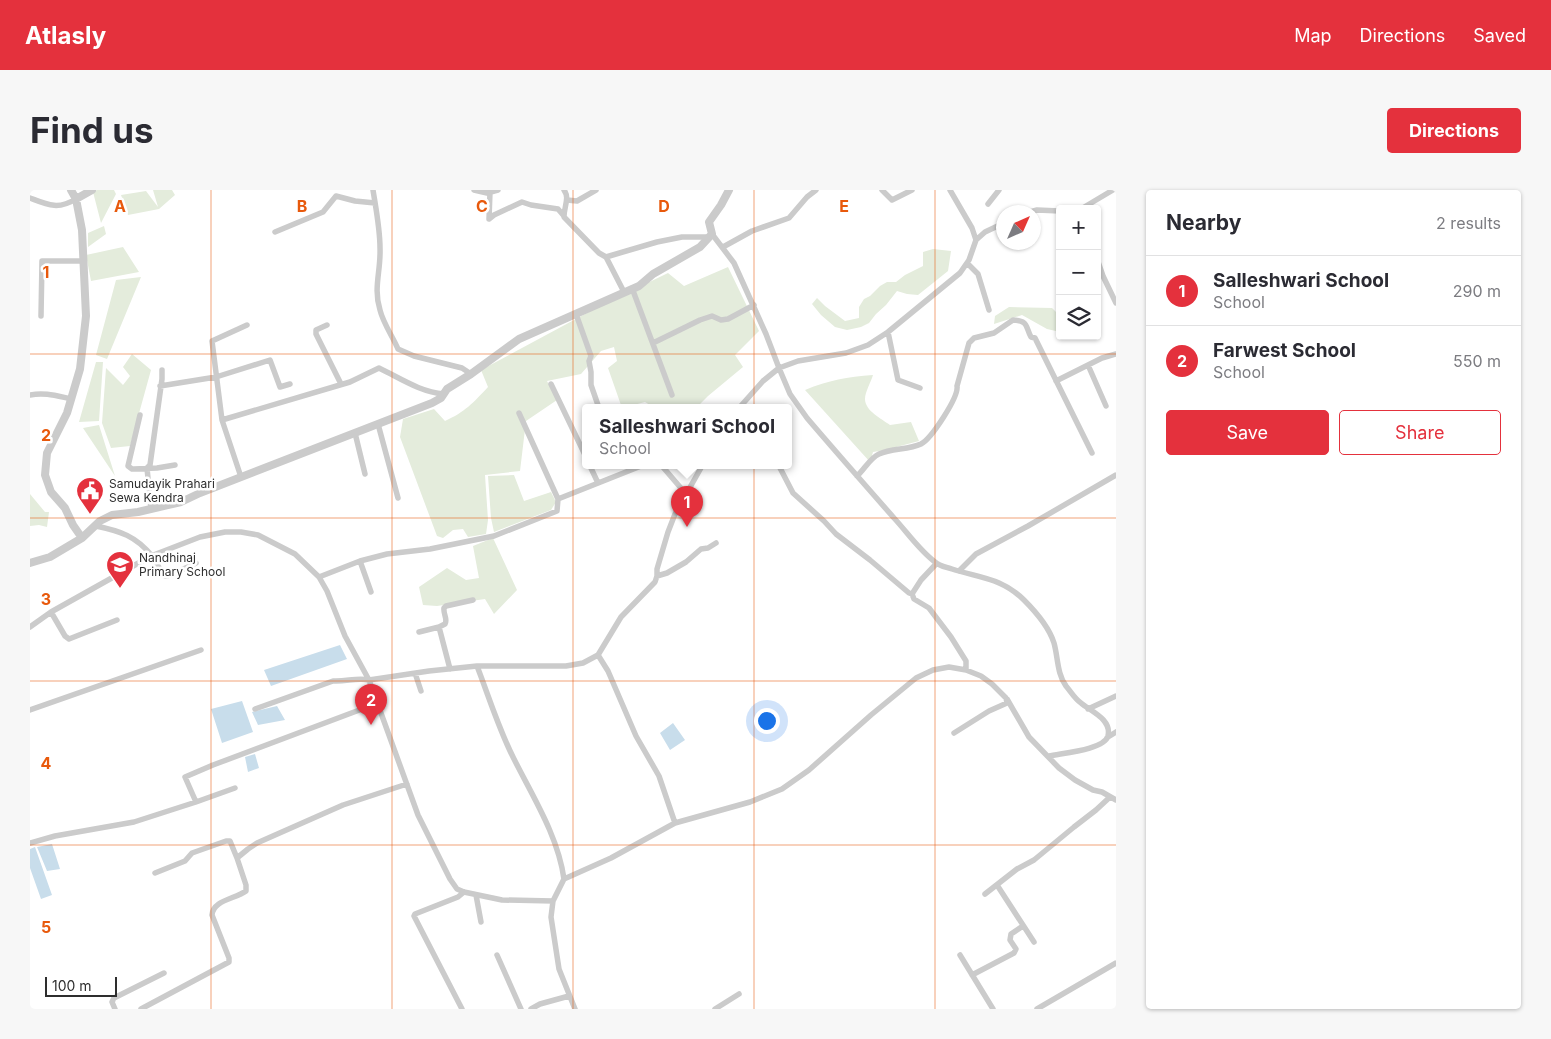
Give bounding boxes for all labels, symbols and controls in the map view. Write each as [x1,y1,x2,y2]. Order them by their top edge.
text: Atlasly [25,21,106,50]
text: Map [1294,25,1332,46]
text: Directions [1360,25,1445,46]
text: Saved [1473,25,1526,46]
button: Directions [1387,108,1521,153]
text: Find us [30,109,154,151]
text: A [114,196,126,216]
text: B [297,196,307,216]
text: C [476,196,488,216]
text: D [658,196,670,216]
text: E [839,196,849,216]
north arrow [996,205,1041,250]
map controls [1056,205,1101,340]
button: + [1056,205,1101,250]
text: Nearby [1166,210,1241,235]
text: 2 results [1436,213,1501,233]
button: − [1056,250,1101,295]
text: 1 [43,262,49,282]
text: Salleshwari School [1213,269,1389,292]
text: 1 [1179,281,1185,301]
text: 290 m [1453,281,1501,301]
text: School [1213,292,1265,312]
button: layers [1056,295,1101,340]
text: Farwest School [1213,339,1356,362]
text: 2 [1177,351,1187,371]
text: 550 m [1453,351,1501,371]
text: School [1213,362,1265,382]
popup [582,404,792,469]
button: Save [1166,410,1329,455]
button: Share [1339,410,1501,455]
text: Salleshwari School [599,415,775,438]
text: 2 [41,425,51,445]
text: School [599,438,651,458]
public building icon: Samudayik Prahari Sewa Kendra [75,476,105,515]
place label: Samudayik Prahari Sewa Kendra [109,476,215,505]
pin: 1 [671,486,703,527]
school or university icon: Nandhinaj Primary School [105,550,135,589]
place label: Nandhinaj Primary School [139,550,225,579]
text: 3 [41,589,51,609]
pin: 2 [355,684,387,725]
your location [754,708,780,734]
text: 4 [41,753,52,773]
text: 5 [41,917,51,937]
scale bar [45,974,118,997]
text: 100 m [52,977,92,994]

